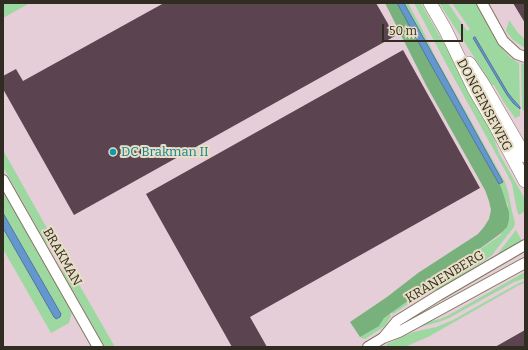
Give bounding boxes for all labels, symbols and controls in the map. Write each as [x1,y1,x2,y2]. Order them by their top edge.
scale bar [384,16,465,42]
text: 50 m [389,24,417,38]
street label: DONGENSEWEG [453,56,515,154]
place label: DC Brakman II [121,144,209,160]
marker: DC Brakman II [108,147,118,157]
street label: BRAKMAN [39,225,85,289]
street label: KRANENBERG [403,247,487,307]

